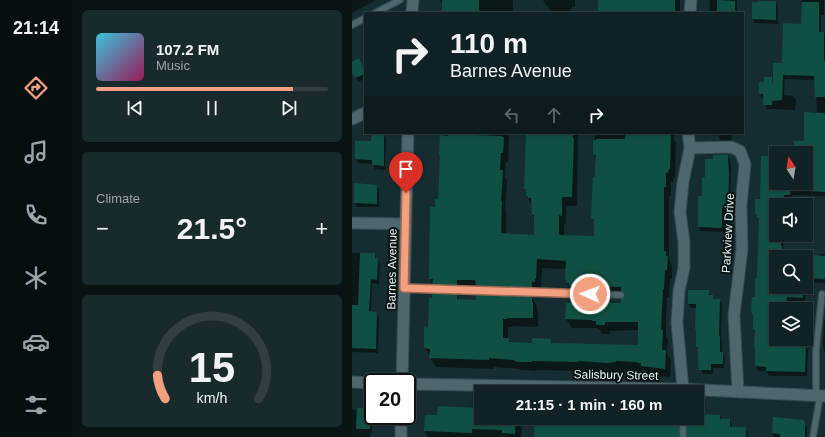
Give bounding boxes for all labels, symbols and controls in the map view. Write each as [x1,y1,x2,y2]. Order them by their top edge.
text: 21:14 [13,18,59,38]
icon: right [384,28,436,80]
text: 110 m [450,28,528,59]
text: 107.2 FM [156,41,219,58]
text: Music [156,58,190,73]
text: Barnes Avenue [450,61,572,81]
icon: directions [22,74,50,102]
icon: previous [124,97,146,119]
icon: pause [201,97,223,119]
icon: next [278,97,300,119]
icon: left [501,104,523,126]
icon: ahead [543,104,565,126]
icon: right [585,104,607,126]
icon: music [22,138,50,166]
north arrow [769,146,813,190]
map controls [769,146,813,346]
pin [389,152,423,193]
icon: arrive [395,158,417,180]
text: Climate [96,191,140,206]
street label: Parkview Drive [719,192,737,273]
button: sound [769,198,813,242]
icon: phone [22,201,50,229]
text: 21.5° [177,212,247,245]
text: − [96,216,109,241]
text: + [315,216,328,241]
street label: Barnes Avenue [384,228,400,310]
button: search [769,250,813,294]
icon: climate [22,264,50,292]
position arrow [569,273,611,315]
button: layers [769,302,813,346]
icon: car [22,328,50,356]
text: 15 [189,344,235,391]
street label: Salisbury Street [574,367,659,383]
speed limit sign: 20 [364,373,416,425]
text: km/h [197,389,228,405]
icon: filters [22,391,50,419]
text: 21:15 · 1 min · 160 m [516,396,662,413]

